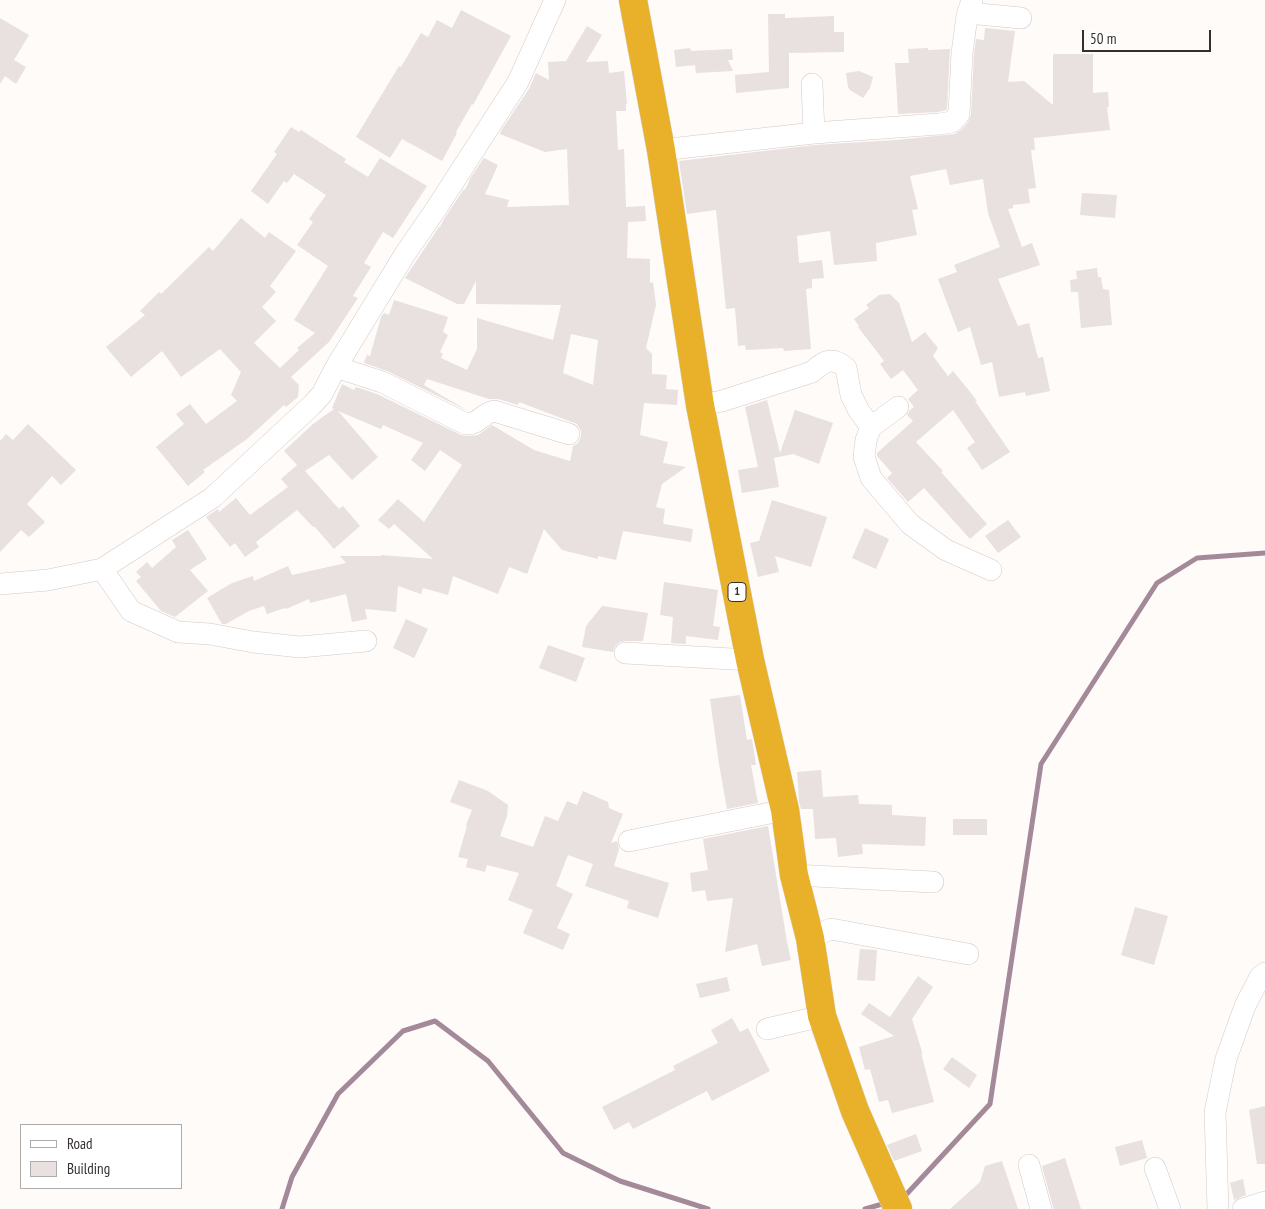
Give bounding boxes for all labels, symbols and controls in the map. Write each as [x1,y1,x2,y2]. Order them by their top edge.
scale bar [1085,20,1214,52]
text: 50 m [1090,29,1116,48]
road number: 1 [728,582,746,602]
legend [20,1124,182,1189]
text: Road [67,1134,93,1153]
text: Building [67,1159,110,1178]

